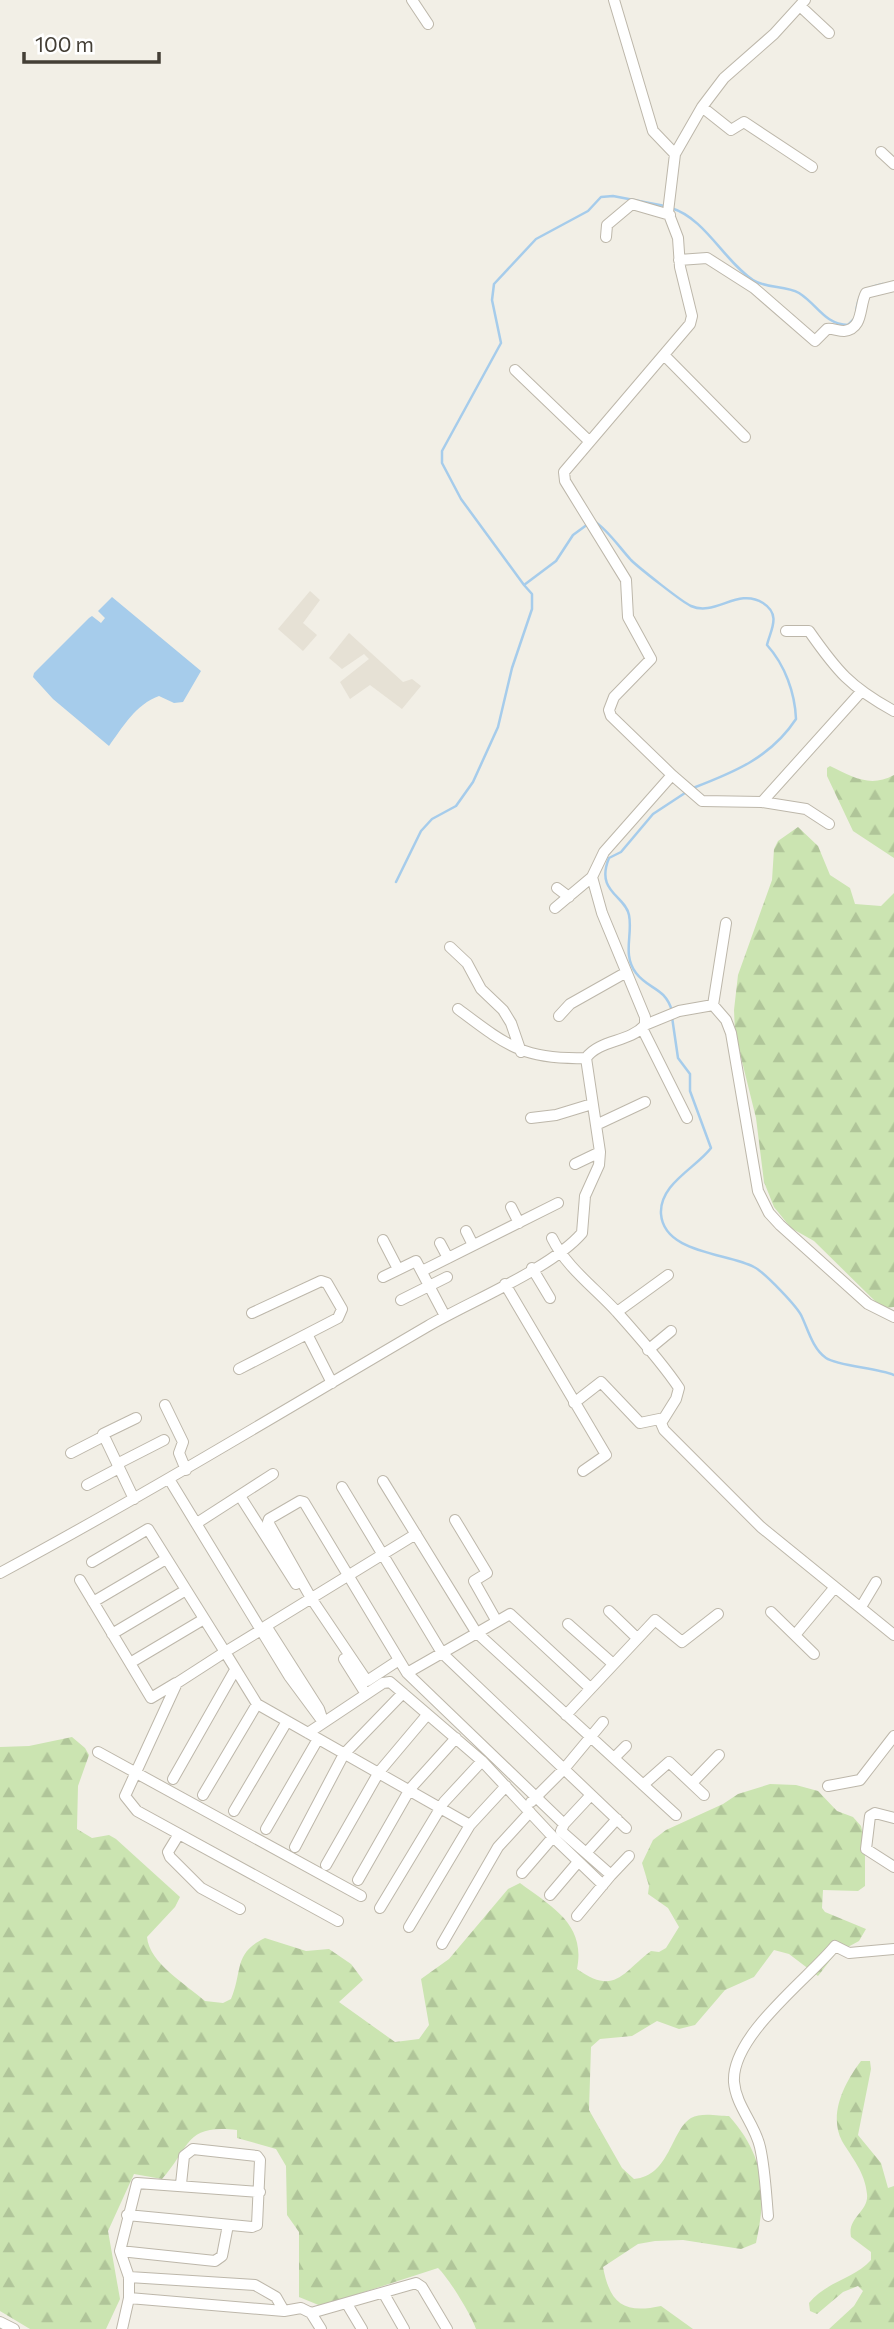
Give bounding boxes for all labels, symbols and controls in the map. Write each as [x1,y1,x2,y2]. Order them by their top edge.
scale bar [24,21,159,65]
text: 100 m [35,31,94,56]

